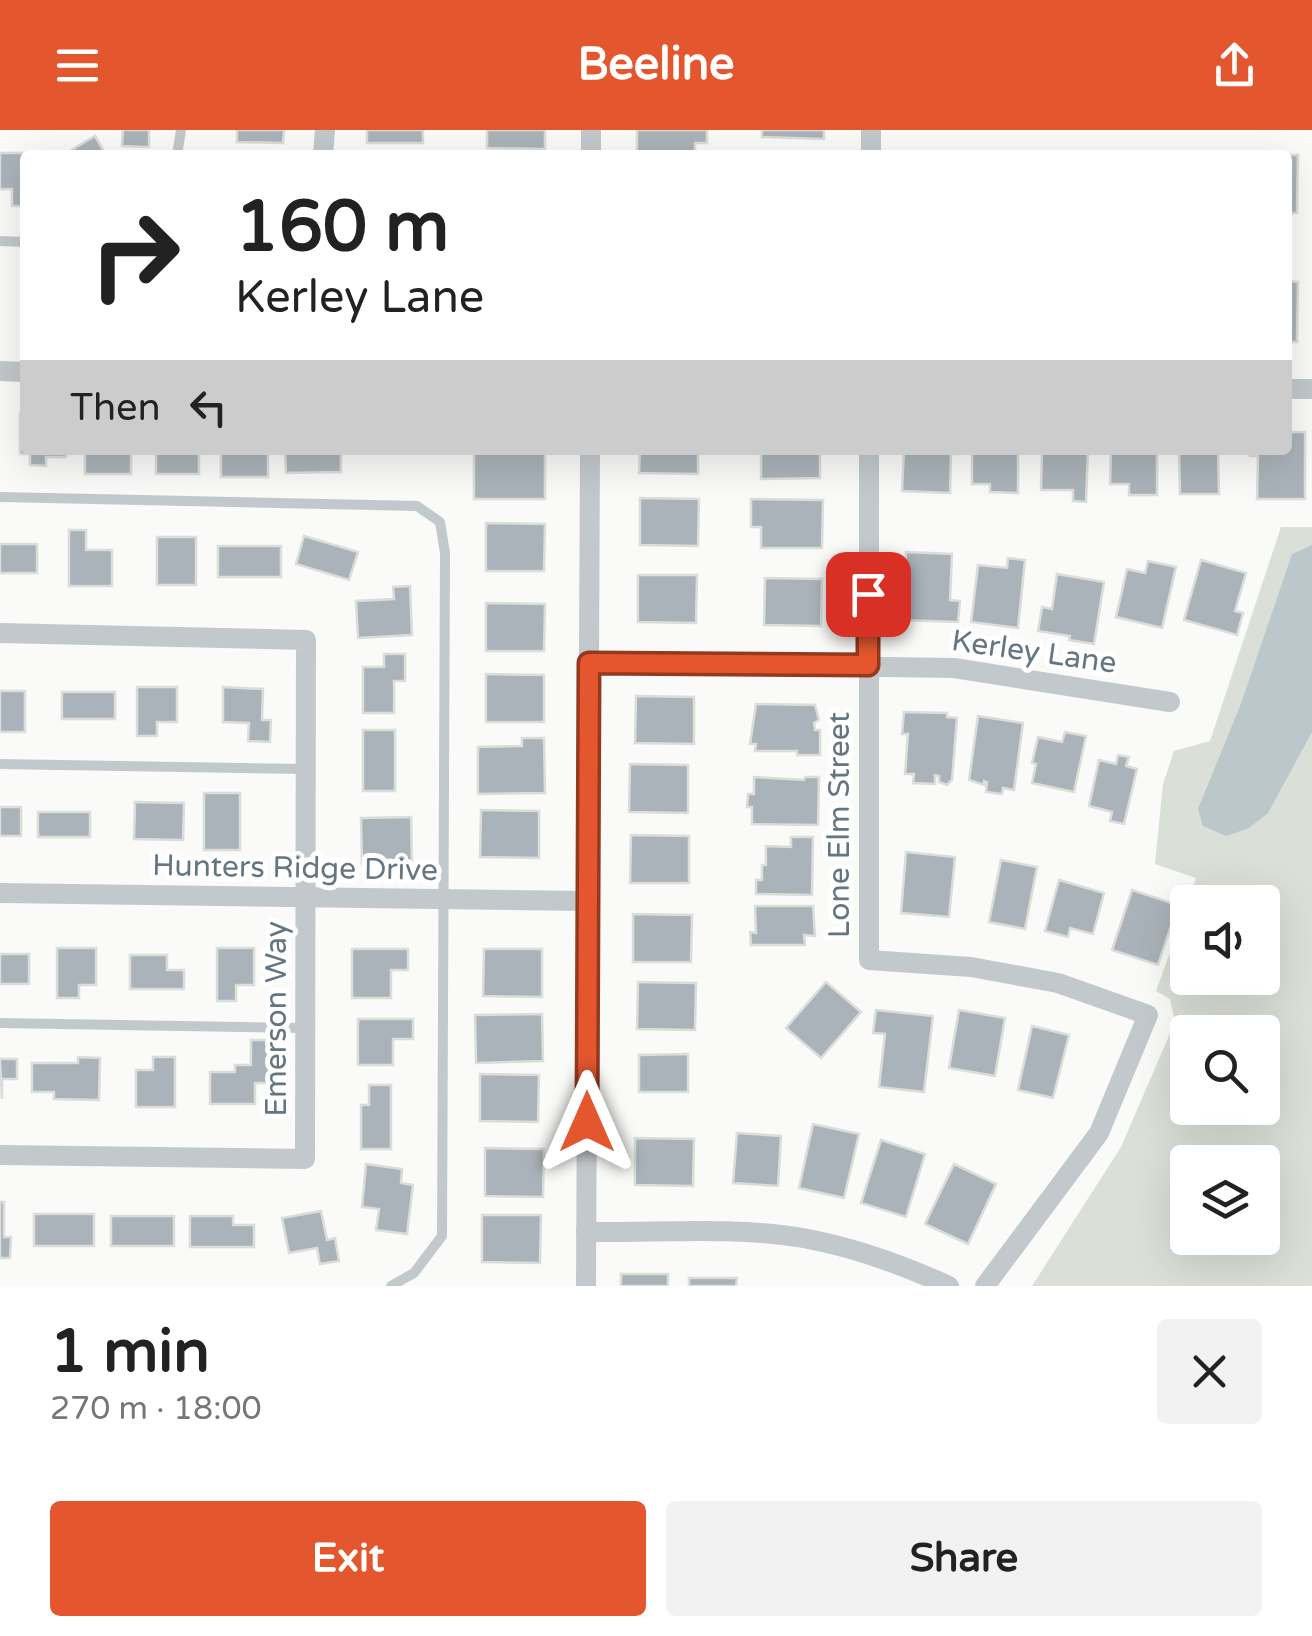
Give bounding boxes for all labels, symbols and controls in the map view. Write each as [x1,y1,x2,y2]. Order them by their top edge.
icon: menu [50,38,105,93]
text: Beeline [577,38,735,92]
icon: share [1207,38,1262,93]
text: 160 m [235,186,449,270]
icon: right [70,190,200,320]
text: Kerley Lane [235,271,484,325]
icon: left [181,380,236,435]
text: Then [70,385,161,431]
pin [826,552,911,637]
icon: arrive [841,567,896,622]
street label: Kerley Lane [949,622,1119,682]
street label: Lone Elm Street [821,712,858,938]
street label: Hunters Ridge Drive [152,847,438,889]
map controls [1170,885,1280,1255]
button: sound [1170,885,1280,995]
street label: Emerson Way [258,921,295,1117]
button: search [1170,1015,1280,1125]
position arrow [535,1070,639,1174]
button: layers [1170,1145,1280,1255]
text: 1 min [50,1316,210,1388]
button: close [1157,1319,1262,1424]
text: 270 m · 18:00 [50,1390,262,1428]
button: Exit [50,1501,646,1616]
button: Share [666,1501,1262,1616]

